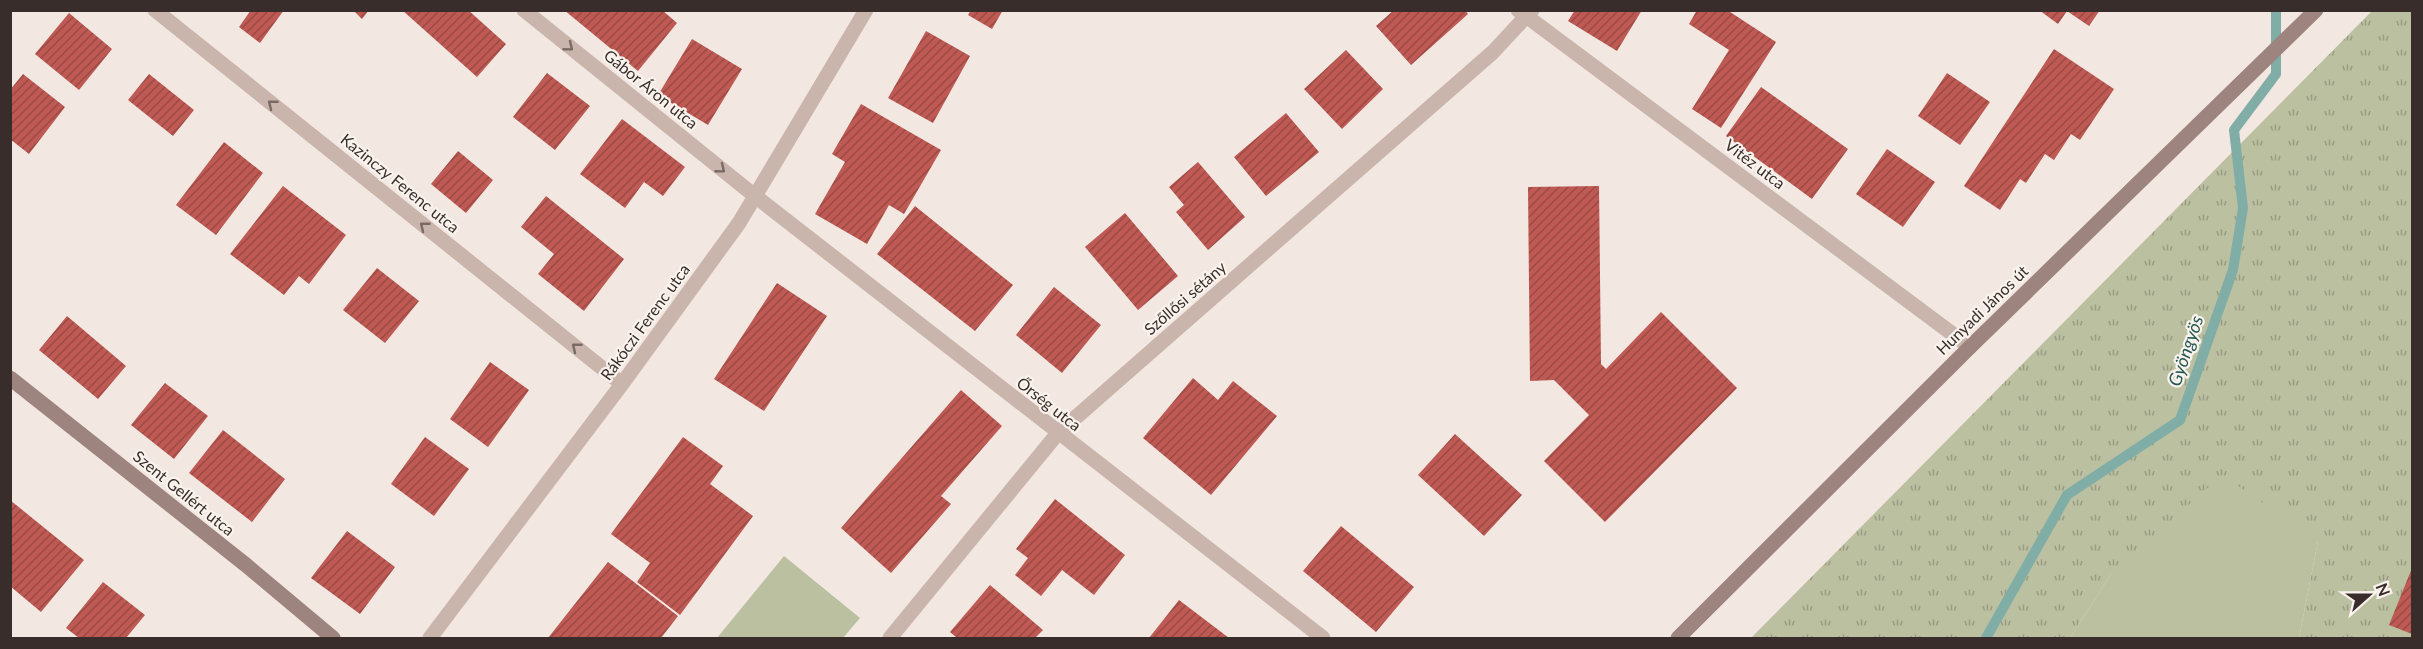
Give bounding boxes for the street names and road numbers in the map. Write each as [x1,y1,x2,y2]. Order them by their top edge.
street label: Gábor Áron utca [601,45,702,132]
street label: Kazinczy Ferenc utca [337,129,463,236]
street label: Vitéz utca [1721,135,1789,192]
street label: Szőllősi sétány [1140,256,1230,338]
street label: Rákóczi Ferenc utca [596,260,693,384]
street label: Hunyadi János út [1932,261,2032,358]
street label: Őrség utca [1013,373,1085,435]
street label: Szent Gellért utca [130,446,239,539]

